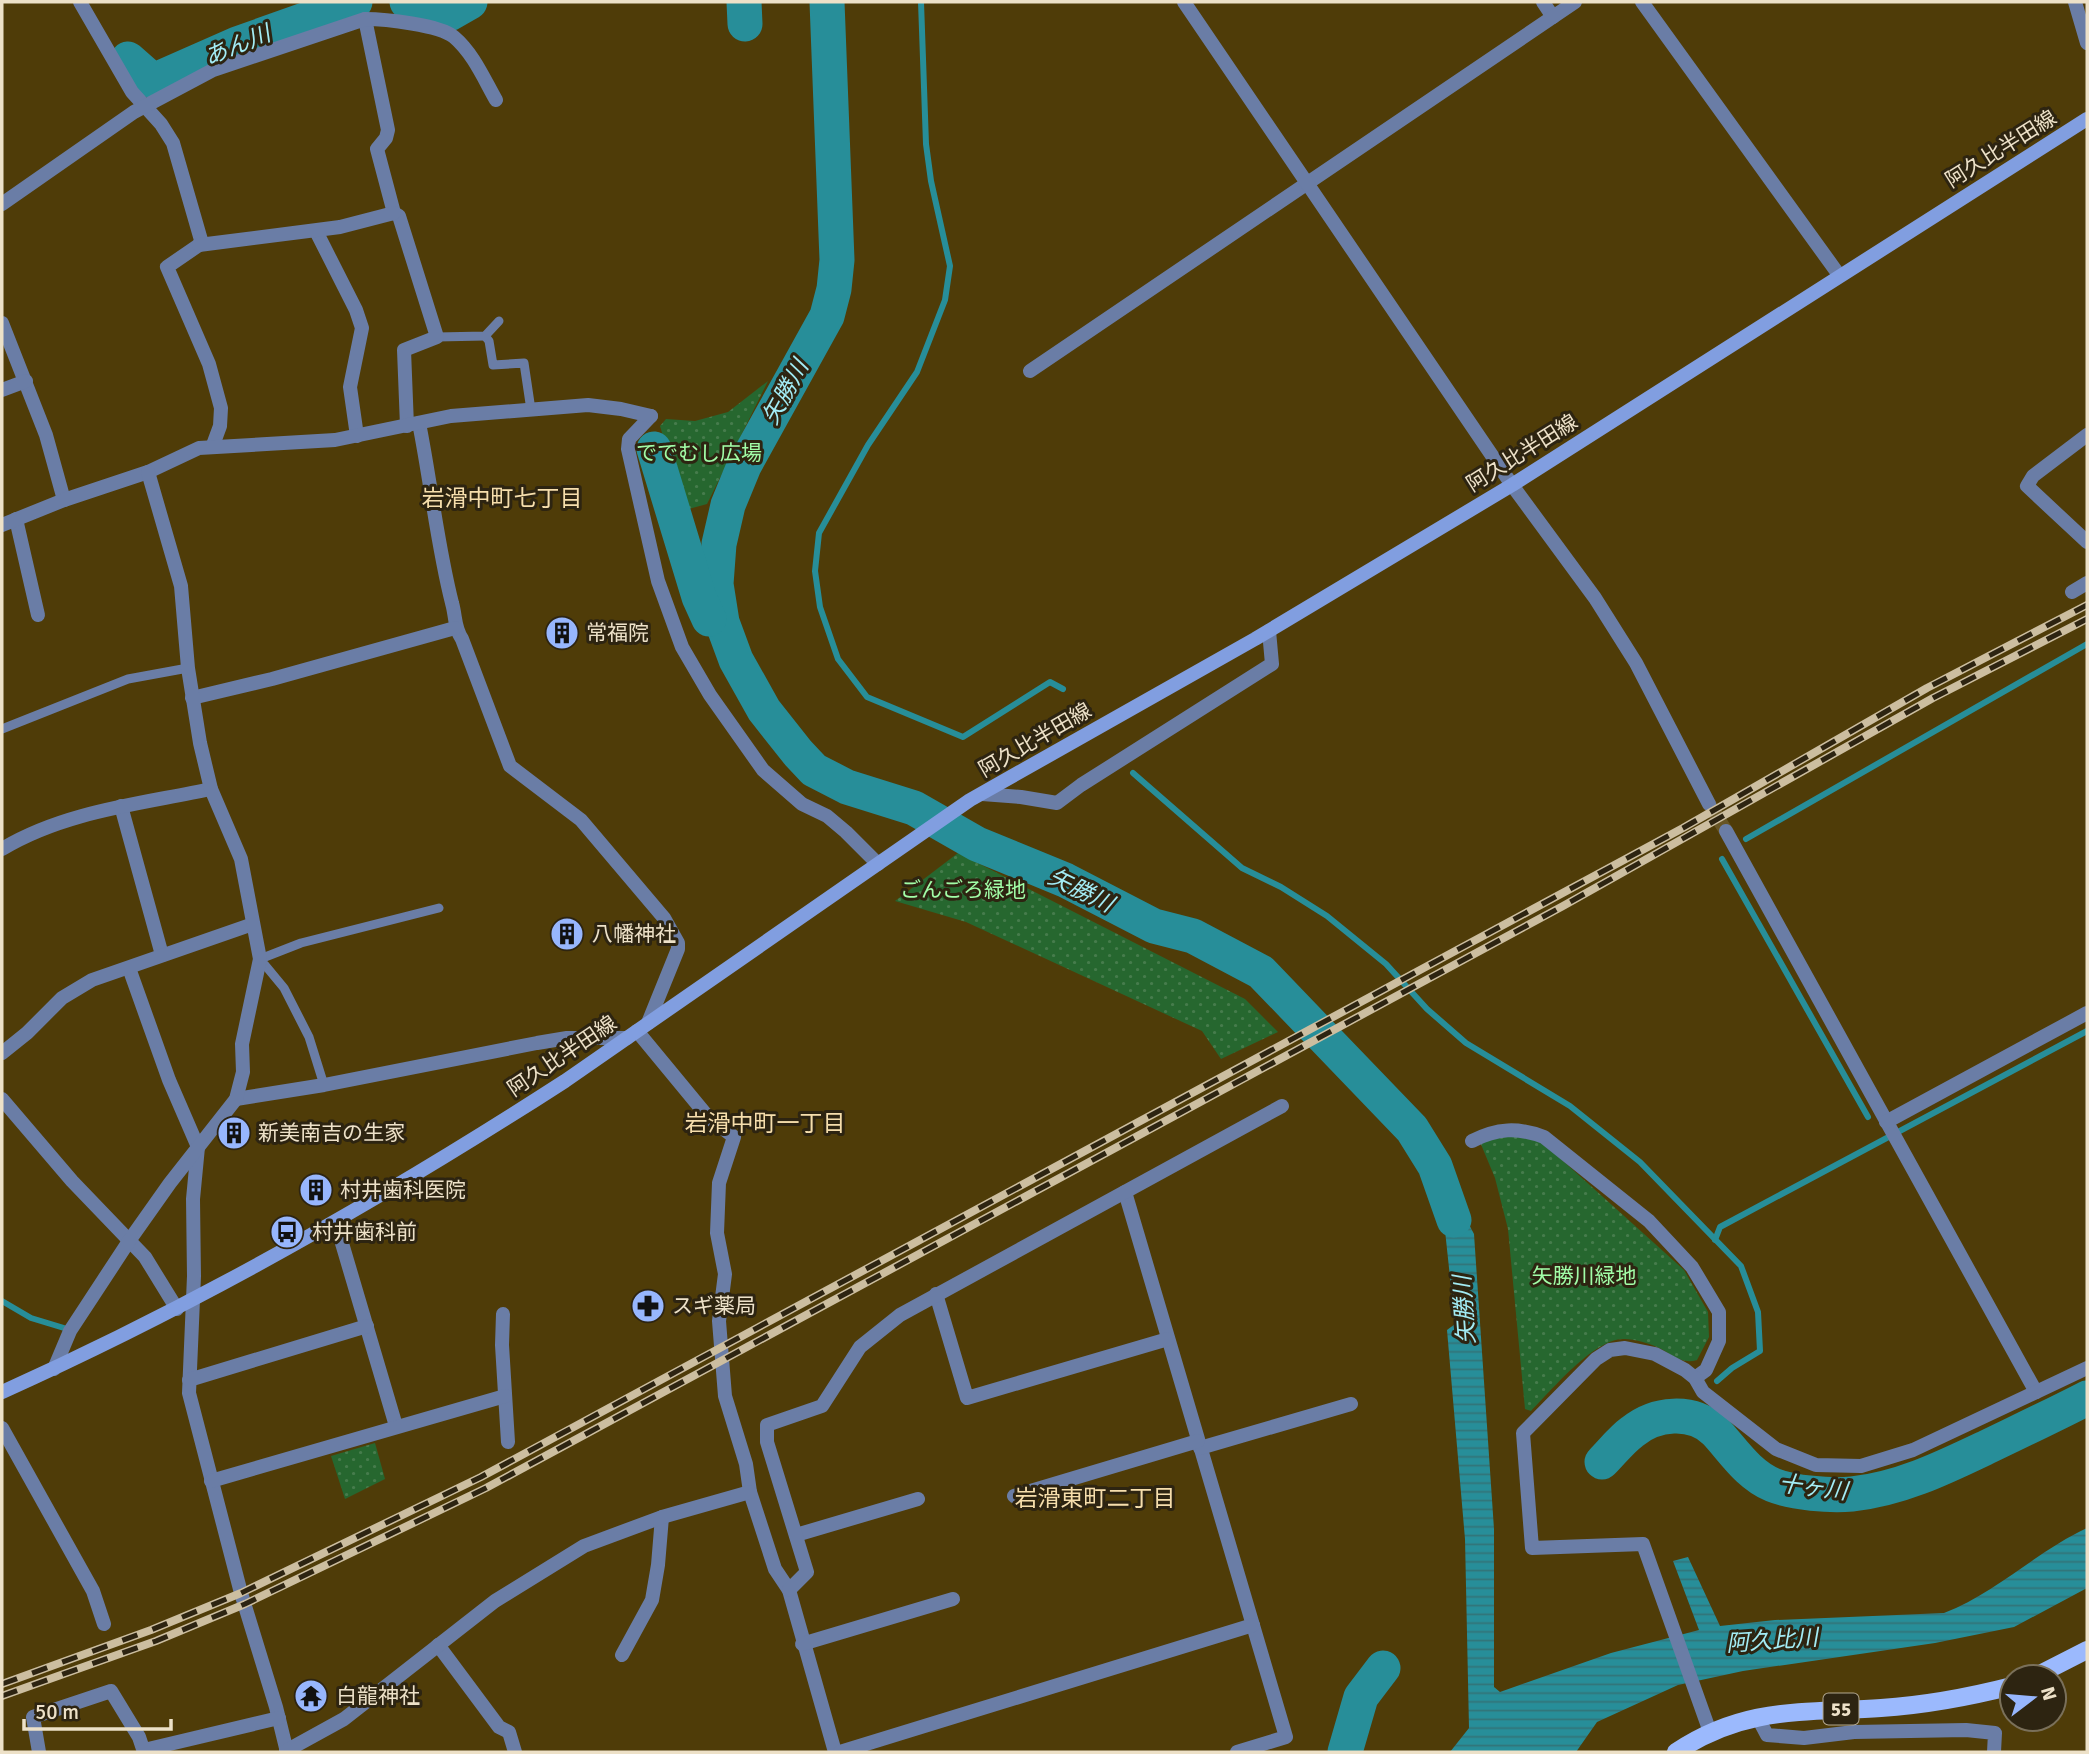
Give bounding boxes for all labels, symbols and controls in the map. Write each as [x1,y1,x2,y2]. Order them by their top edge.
water label: あん川 [200,18,277,72]
street label: 阿久比半田線 [1941,105,2061,193]
water label: 矢勝川 [756,352,816,429]
street label: 阿久比半田線 [1462,409,1582,497]
park label: ででむし広場 [636,440,762,466]
district label: 岩滑中町七丁目 [422,484,583,513]
building icon: 常福院 [543,614,581,652]
place label: 常福院 [586,620,649,646]
street label: 阿久比半田線 [974,697,1096,783]
water label: 矢勝川 [1043,862,1121,920]
park label: ごんごろ緑地 [900,877,1026,903]
building icon: 八幡神社 [548,915,586,953]
place label: 八幡神社 [592,921,676,947]
street label: 阿久比半田線 [503,1010,621,1102]
district label: 岩滑中町一丁目 [685,1109,846,1138]
building icon: 新美南吉の生家 [215,1114,253,1152]
place label: 新美南吉の生家 [258,1120,405,1146]
building icon: 村井歯科医院 [297,1171,335,1209]
place label: 村井歯科医院 [340,1177,466,1203]
bus stop icon: 村井歯科前 [268,1213,306,1251]
place label: 村井歯科前 [312,1219,417,1245]
park label: 矢勝川緑地 [1532,1263,1637,1289]
water label: 矢勝川 [1447,1272,1481,1345]
pharmacy icon: スギ薬局 [629,1287,667,1325]
place label: スギ薬局 [672,1293,756,1319]
water label: 十ヶ川 [1777,1469,1852,1506]
district label: 岩滑東町二丁目 [1015,1484,1176,1513]
water label: 阿久比川 [1725,1623,1822,1658]
north arrow [1998,1663,2068,1733]
temple icon: 白龍神社 [292,1677,330,1715]
place label: 白龍神社 [336,1683,420,1709]
text: N [2035,1684,2062,1703]
scale bar [24,1688,172,1732]
road number: 55 [1824,1694,1858,1724]
text: 50 m [35,1699,79,1725]

